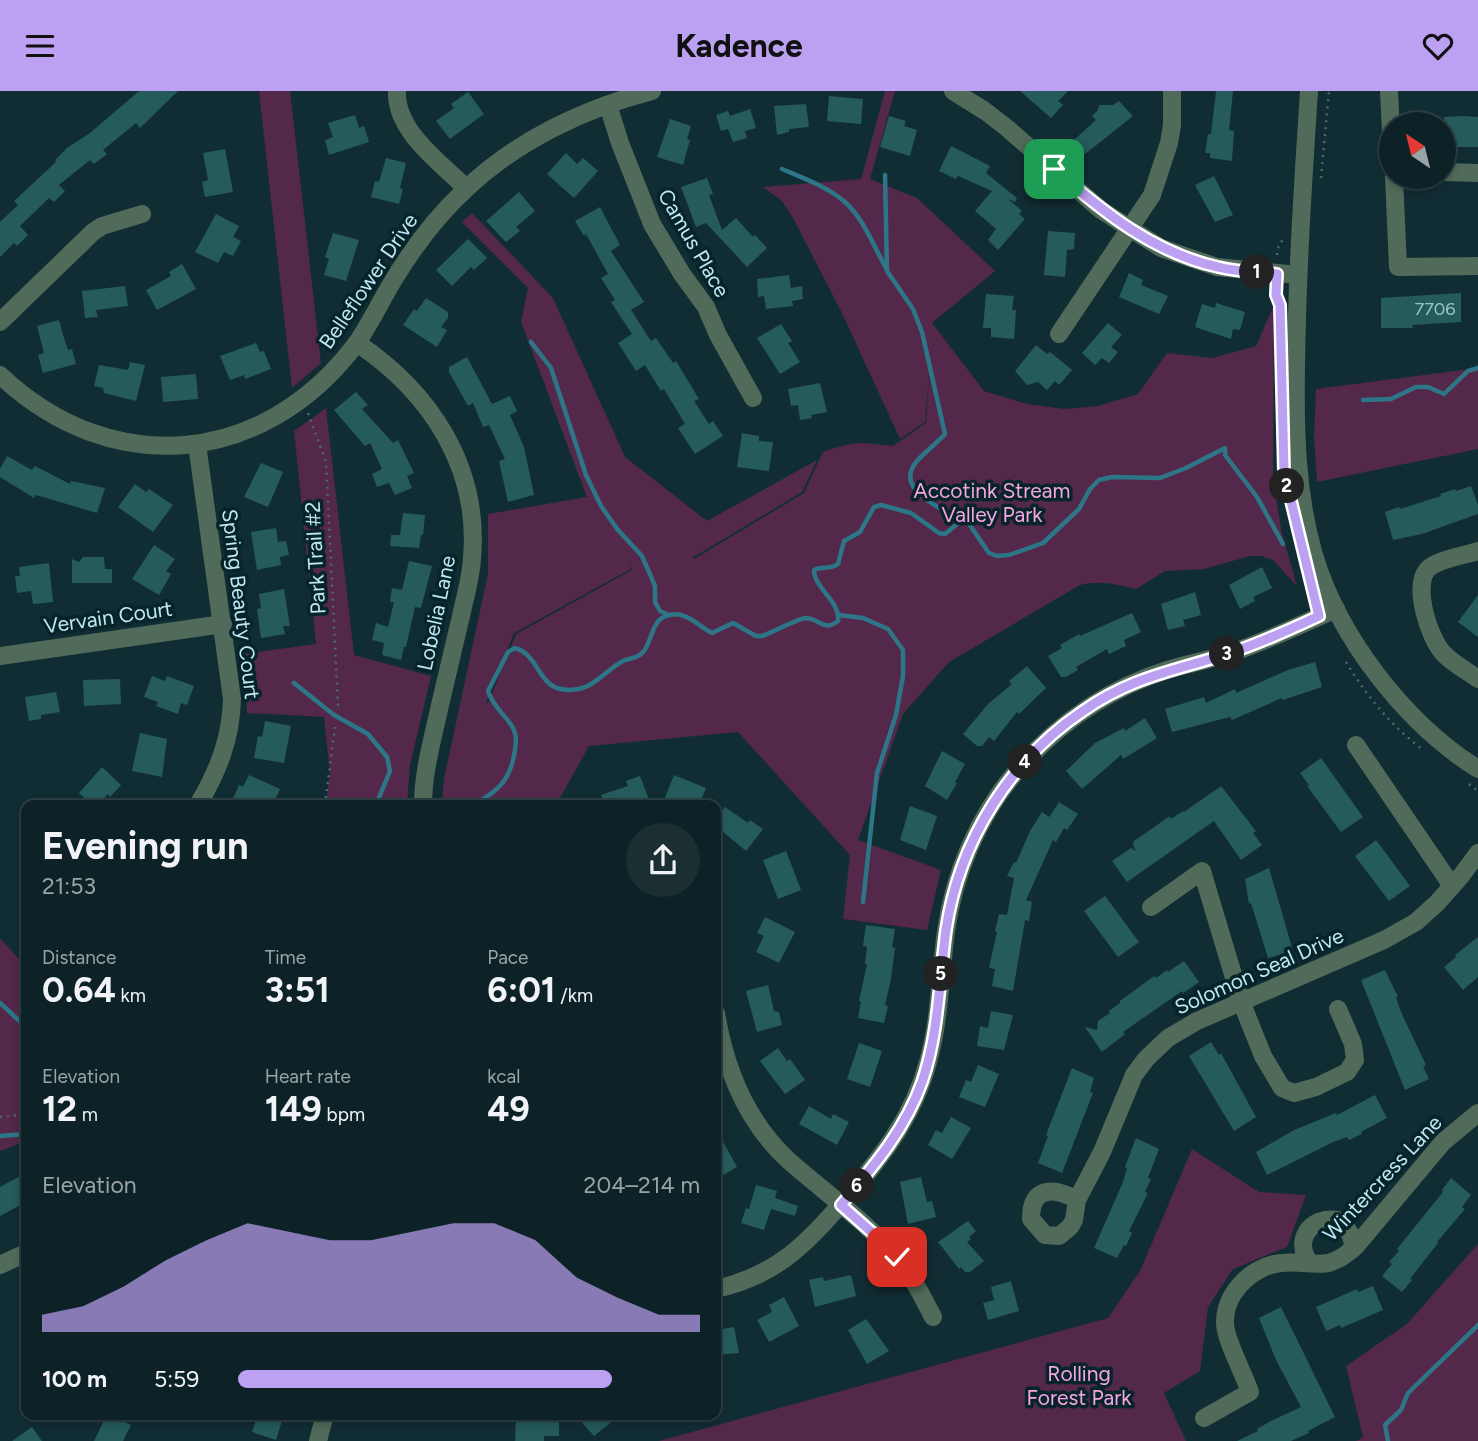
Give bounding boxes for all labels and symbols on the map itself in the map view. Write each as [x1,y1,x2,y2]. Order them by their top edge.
north arrow [1379,112,1456,189]
pin [1024,139,1084,199]
street label: Camus Place [653,184,735,302]
street label: Belleflower Drive [314,209,422,353]
pin: 1 [1240,255,1274,289]
house number: 7706 [1414,298,1456,320]
pin: 2 [1270,469,1304,503]
park label: Accotink Stream Valley Park [914,478,1070,527]
street label: Park Trail #2 [300,501,330,615]
street label: Spring Beauty Court [217,507,265,701]
street label: Lobelia Lane [412,553,460,673]
street label: Vervain Court [42,596,174,638]
pin: 3 [1210,637,1244,671]
pin: 4 [1007,745,1042,779]
street label: Solomon Seal Drive [1171,923,1347,1019]
pin: 5 [923,957,958,991]
street label: Wintercress Lane [1317,1110,1447,1246]
pin: 6 [840,1169,874,1203]
pin [867,1227,927,1287]
park label: Rolling Forest Park [1027,1361,1132,1410]

